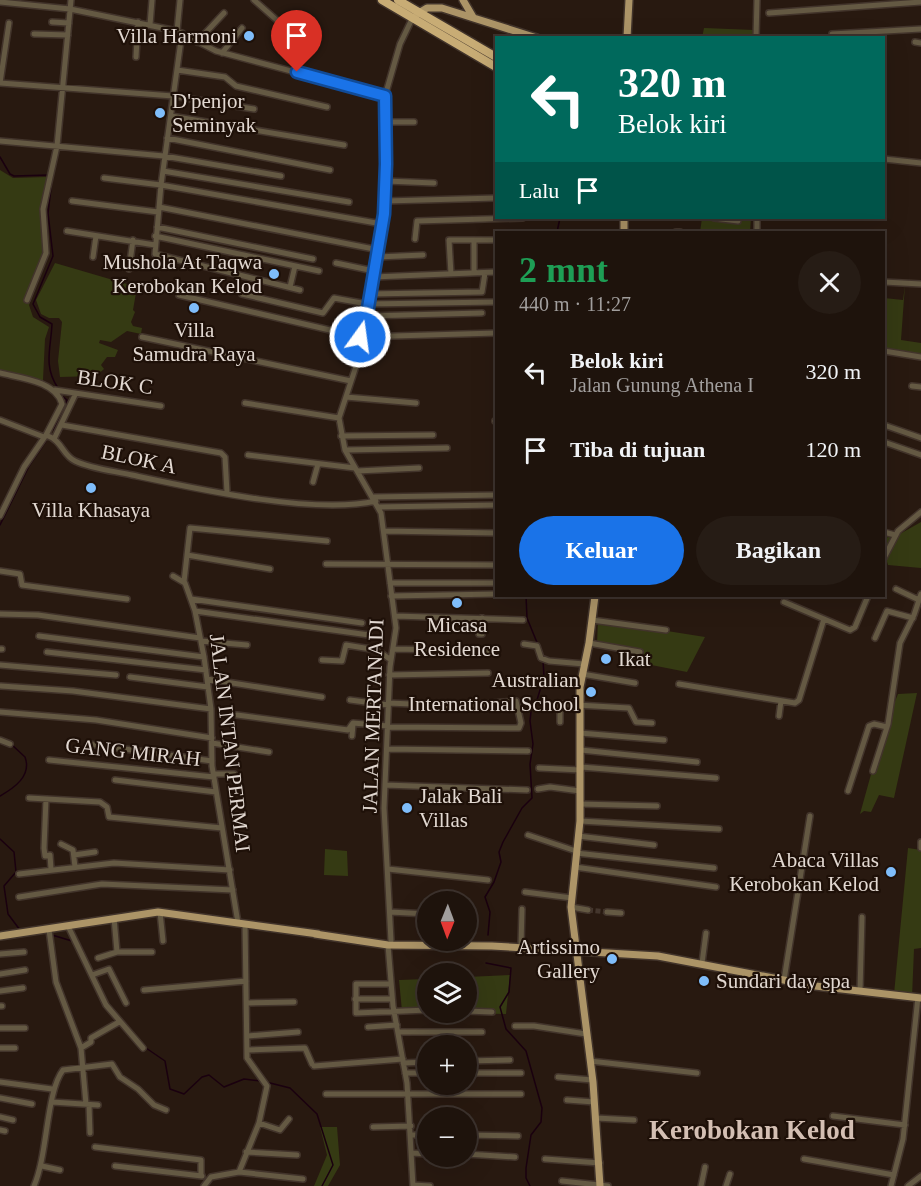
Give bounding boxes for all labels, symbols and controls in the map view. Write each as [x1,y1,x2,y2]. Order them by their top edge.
pin [271,10,322,72]
icon: arrive [280,19,313,52]
place label: Villa Harmoni [116,24,237,48]
marker: Villa Harmoni [242,29,256,43]
icon: left [519,60,597,138]
text: 320 m [618,60,727,106]
place label: D'penjor Seminyak [172,89,256,137]
marker: D'penjor Seminyak [153,106,167,120]
text: Belok kiri [618,109,727,139]
icon: arrive [571,174,604,207]
text: Lalu [519,178,559,203]
place label: Mushola At Taqwa Kerobokan Kelod [103,250,263,298]
text: 2 mnt [519,250,608,290]
button: close [798,251,861,314]
marker: Mushola At Taqwa Kerobokan Kelod [267,267,281,281]
text: 440 m · 11:27 [519,293,631,315]
marker: Villa Samudra Raya [187,301,201,315]
position arrow [328,305,392,369]
place label: Villa Samudra Raya [132,318,256,366]
text: Belok kiri [570,348,664,373]
icon: left [519,356,552,389]
text: 320 m [805,359,861,384]
street label: BLOK C [75,365,155,399]
text: Jalan Gunung Athena I [570,374,754,396]
icon: arrive [519,434,552,467]
text: Tiba di tujuan [570,437,705,462]
text: 120 m [805,437,861,462]
street label: BLOK A [99,439,180,479]
marker: Villa Khasaya [84,481,98,495]
place label: Villa Khasaya [32,498,151,522]
button: Keluar [519,516,684,585]
button: Bagikan [696,516,861,585]
marker: Micasa Residence [450,596,464,610]
place label: Micasa Residence [414,613,500,661]
street label: JALAN MERTANADI [358,618,388,814]
street label: JALAN INTAN PERMAI [205,632,255,854]
place label: Ikat [618,647,651,671]
marker: Ikat [599,652,613,666]
place label: Australian International School [408,668,579,716]
marker: Australian International School [584,685,598,699]
street label: GANG MIRAH [64,733,202,771]
place label: Jalak Bali Villas [419,784,503,832]
marker: Jalak Bali Villas [400,801,414,815]
place label: Abaca Villas Kerobokan Kelod [729,848,879,896]
marker: Abaca Villas Kerobokan Kelod [884,865,898,879]
north arrow [417,891,477,951]
map controls [417,891,477,1167]
place label: Artissimo Gallery [517,935,600,983]
marker: Artissimo Gallery [605,952,619,966]
button: layers [417,963,477,1023]
place label: Sundari day spa [716,969,851,993]
marker: Sundari day spa [697,974,711,988]
button: + [417,1035,477,1095]
button: − [417,1107,477,1167]
district label: Kerobokan Kelod [649,1115,855,1145]

